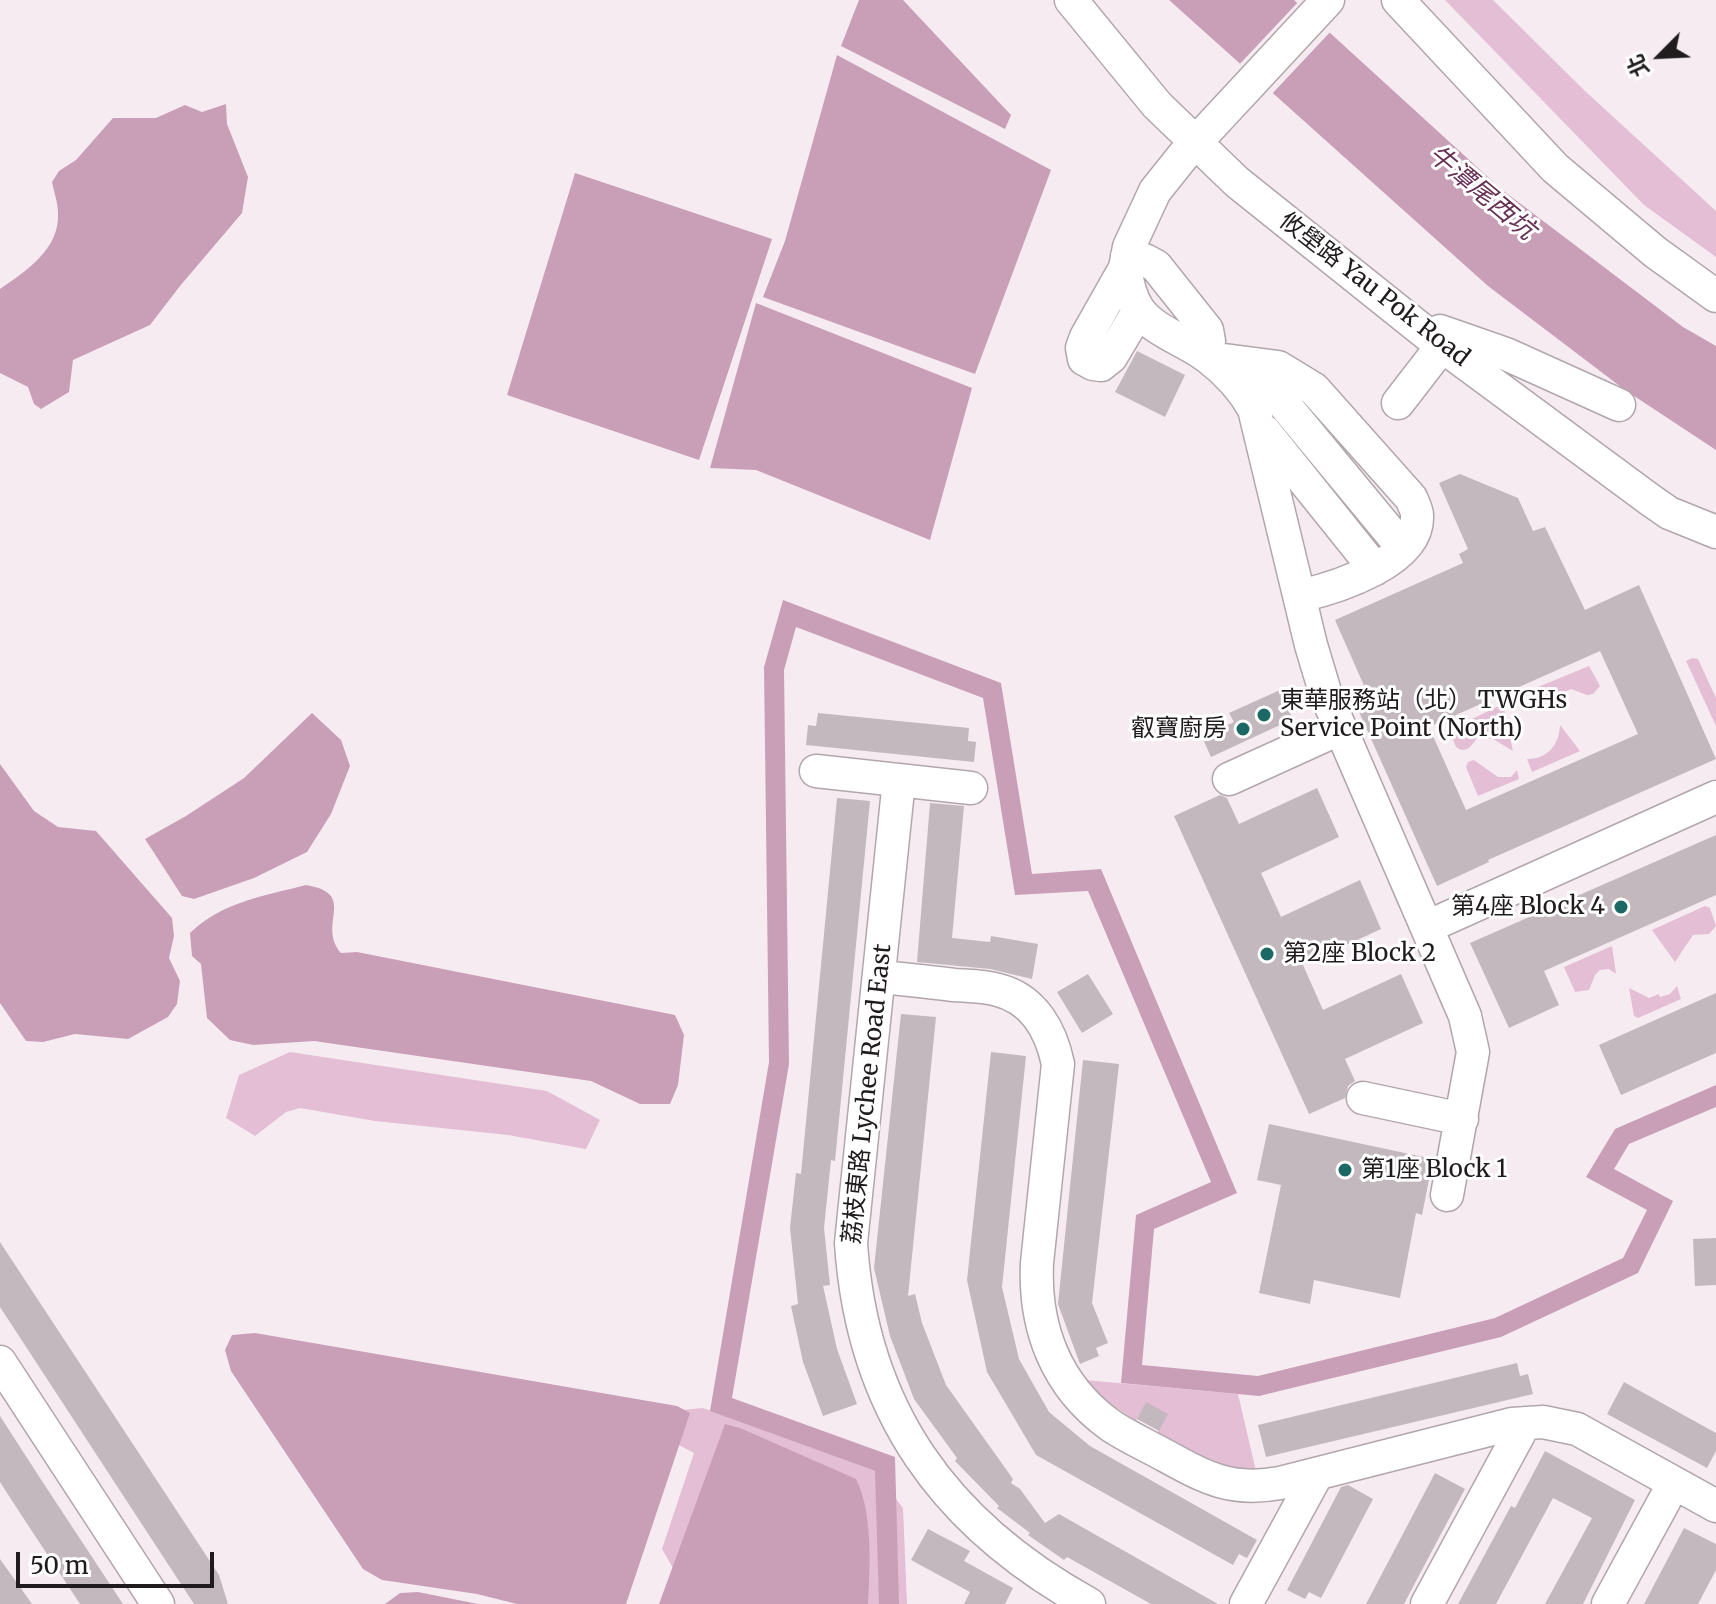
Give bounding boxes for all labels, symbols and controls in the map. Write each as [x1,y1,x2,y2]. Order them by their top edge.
north arrow [1620,16,1700,96]
text: 北 [1621,50,1655,82]
water label: 牛潭尾西坑 [1421,139,1541,247]
street label: 攸壆路 Yau Pok Road [1273,207,1475,373]
place label: 東華服務站（北） TWGHs Service Point (North) [1280,687,1567,743]
marker: 東華服務站（北） TWGHs Service Point (North) [1255,706,1273,724]
place label: 叡寶廚房 [1131,715,1227,743]
marker: 叡寶廚房 [1234,720,1252,738]
place label: 第4座 Block 4 [1451,893,1605,921]
marker: 第4座 Block 4 [1612,898,1630,916]
place label: 第2座 Block 2 [1283,940,1436,968]
street label: 荔枝東路 Lychee Road East [838,942,898,1246]
marker: 第2座 Block 2 [1258,945,1276,963]
place label: 第1座 Block 1 [1361,1156,1507,1184]
marker: 第1座 Block 1 [1336,1161,1354,1179]
scale bar [20,1536,218,1586]
text: 50 m [30,1550,89,1581]

